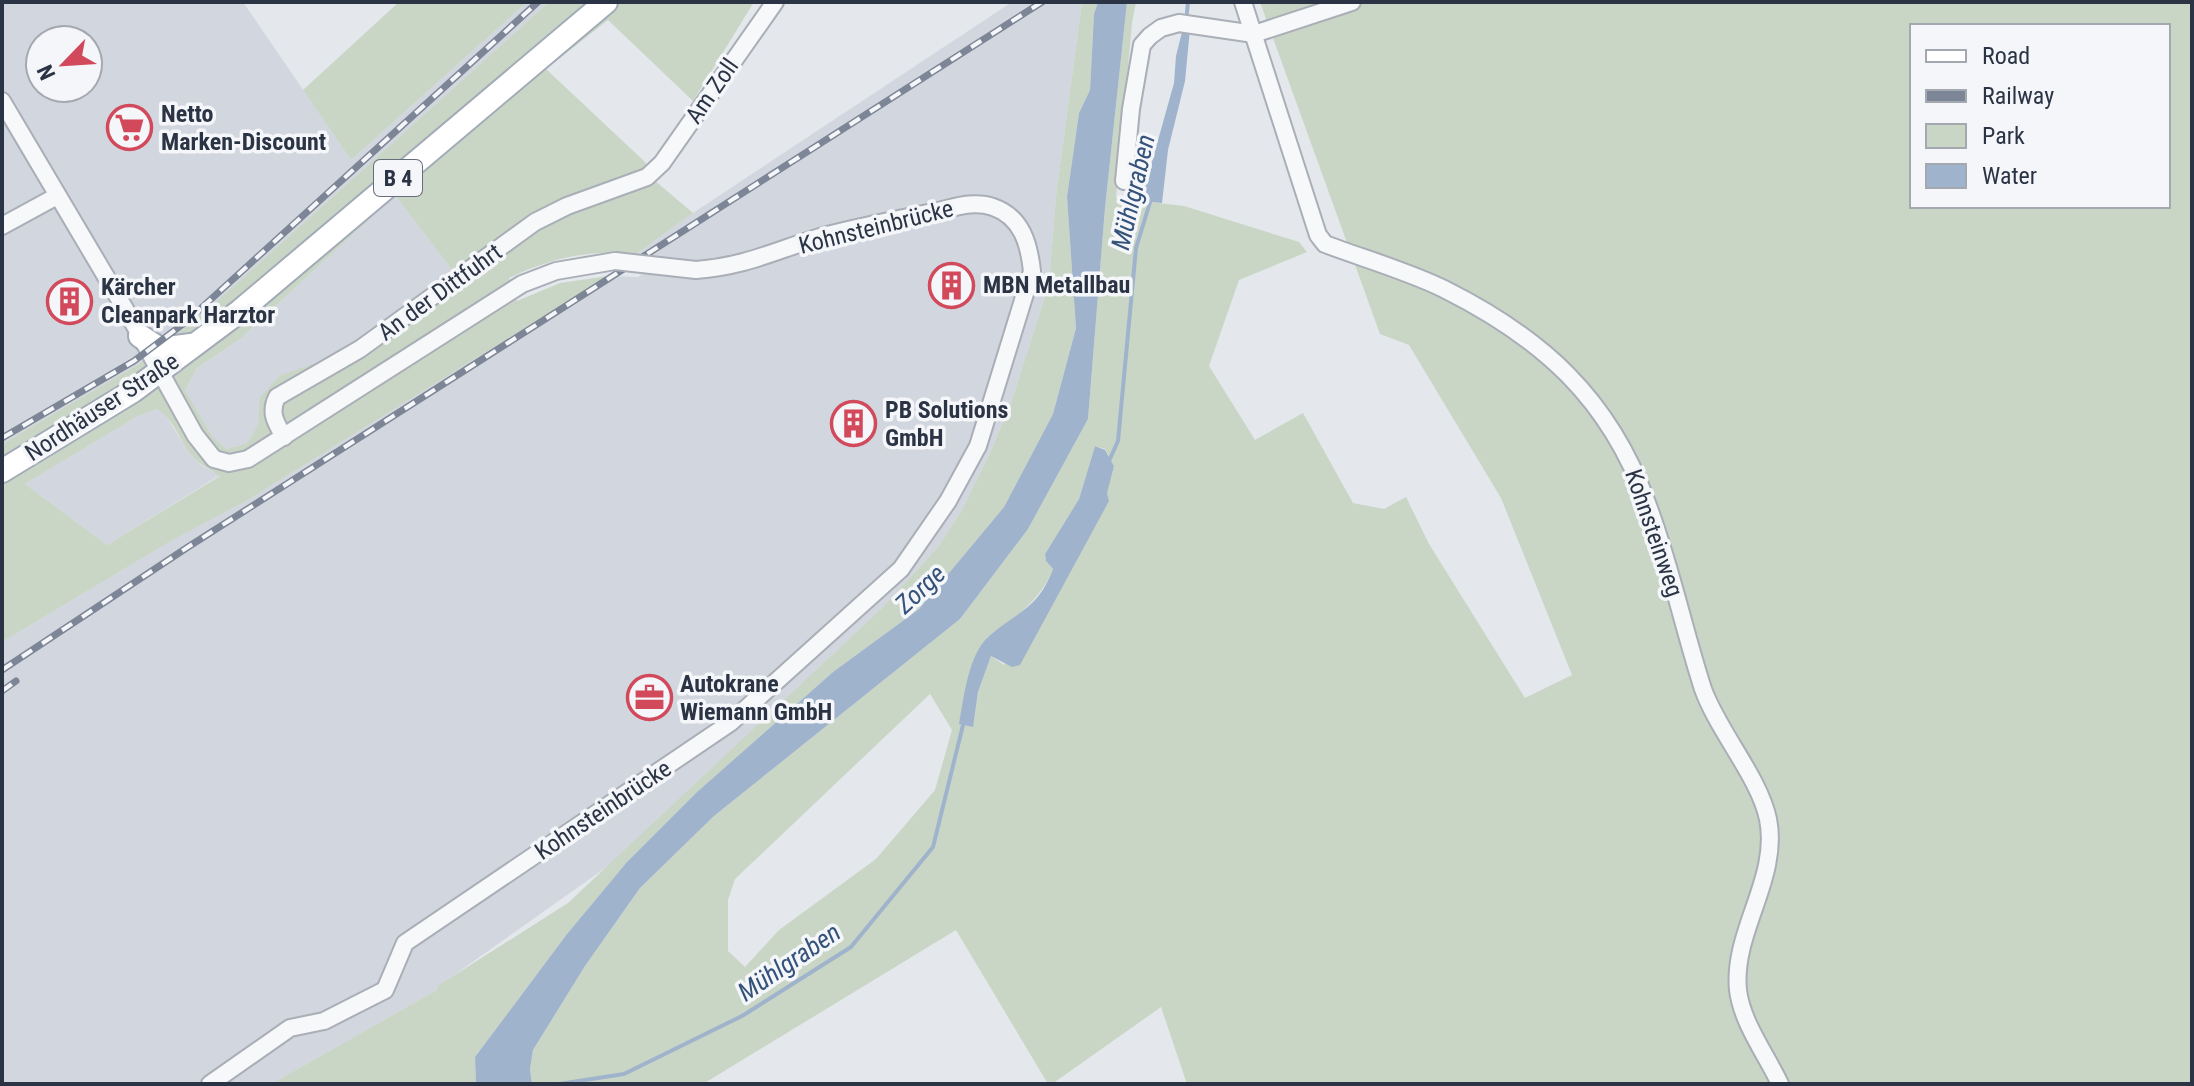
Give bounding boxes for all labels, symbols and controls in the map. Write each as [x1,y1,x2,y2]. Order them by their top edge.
north arrow [24,24,104,104]
legend [1910,24,2170,208]
text: Road [1982,42,2030,70]
street label: Am Zoll [680,53,744,129]
text: N [32,61,61,84]
text: Railway [1982,82,2054,110]
place label: Netto Marken-Discount [161,100,326,156]
supermarket icon: Netto Marken-Discount [106,104,154,152]
text: Park [1982,122,2025,150]
water label: Mühlgraben [1105,131,1161,253]
road number: B 4 [374,160,422,196]
text: Water [1982,162,2037,190]
street label: Kohnsteinbrücke [796,194,956,260]
street label: An der Dittfuhrt [373,238,507,346]
building icon: MBN Metallbau [928,261,976,309]
place label: MBN Metallbau [983,271,1130,299]
place label: Kärcher Cleanpark Harztor [101,273,275,329]
building icon: Kärcher Cleanpark Harztor [46,277,94,325]
street label: Nordhäuser Straße [20,347,184,467]
place label: PB Solutions GmbH [885,396,1009,452]
building icon: PB Solutions GmbH [830,400,878,448]
street label: Kohnsteinweg [1619,465,1689,601]
water label: Zorge [888,558,951,620]
place label: Autokrane Wiemann GmbH [680,670,832,726]
office icon: Autokrane Wiemann GmbH [625,674,673,722]
street label: Kohnsteinbrücke [530,754,676,866]
water label: Mühlgraben [732,917,846,1007]

